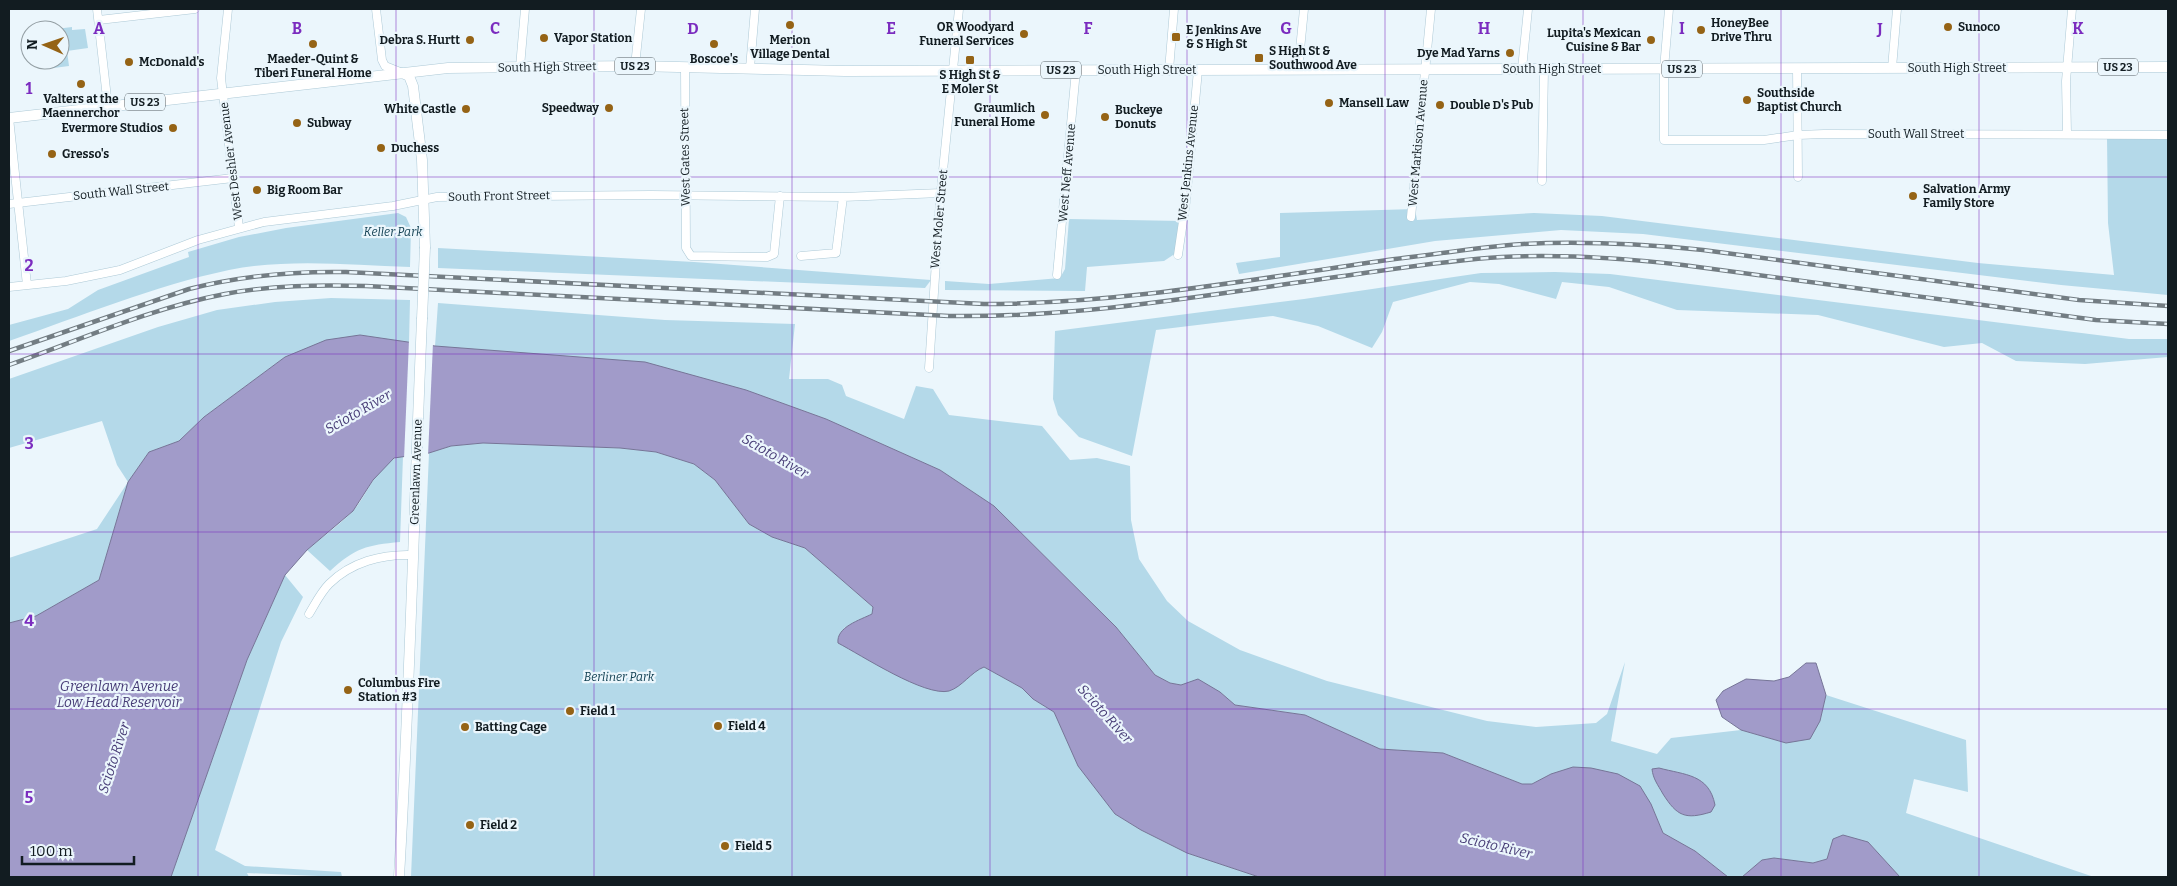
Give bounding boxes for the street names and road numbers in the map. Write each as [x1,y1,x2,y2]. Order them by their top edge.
road number: US 23 [615,58,655,74]
road number: US 23 [2098,58,2138,76]
street label: South High Street [497,59,597,75]
road number: US 23 [1662,61,1702,78]
street label: South High Street [1908,61,2007,75]
road number: US 23 [1041,62,1081,78]
street label: South High Street [1503,62,1602,76]
street label: South High Street [1098,63,1197,77]
street label: West Markison Avenue [1405,79,1431,207]
road number: US 23 [125,94,165,110]
street label: West Deshler Avenue [217,101,245,221]
street label: West Jenkins Avenue [1175,104,1201,222]
street label: West Gates Street [677,107,693,206]
street label: West Neff Avenue [1056,123,1078,223]
street label: South Wall Street [1868,127,1965,141]
street label: West Moler Street [928,168,950,269]
street label: South Wall Street [72,179,170,203]
street label: South Front Street [448,188,551,204]
street label: Greenlawn Avenue [407,419,425,525]

